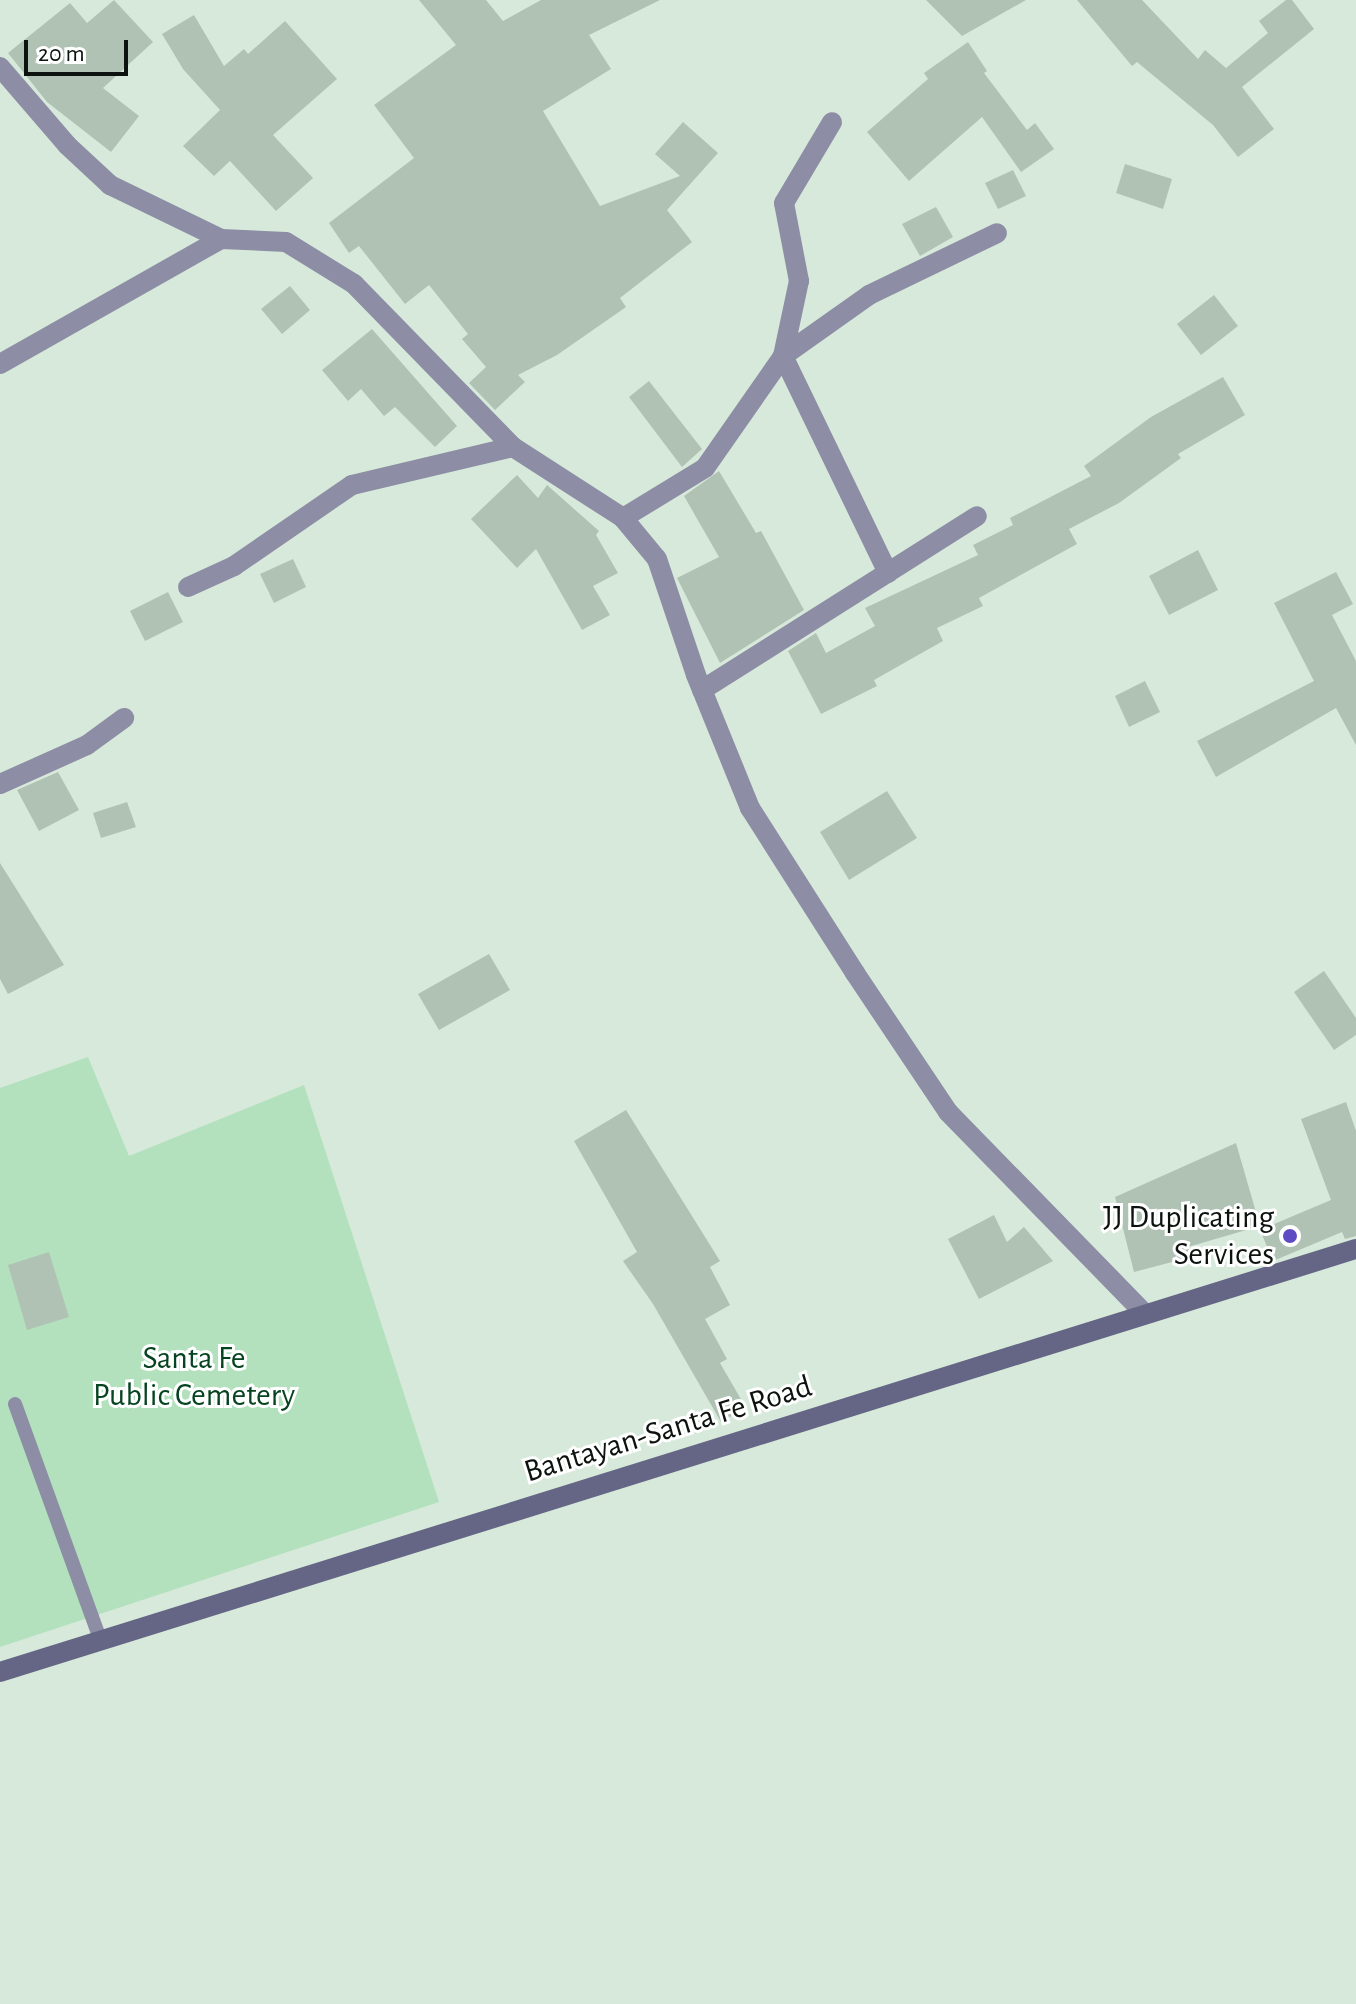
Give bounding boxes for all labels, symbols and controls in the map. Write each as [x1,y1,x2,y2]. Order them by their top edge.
scale bar [28,24,132,74]
text: 20 m [38,42,85,66]
place label: JJ Duplicating Services [1103,1199,1274,1274]
marker: JJ Duplicating Services [1281,1227,1299,1245]
park label: Santa Fe Public Cemetery [93,1340,295,1415]
street label: Bantayan-Santa Fe Road [520,1367,816,1491]

